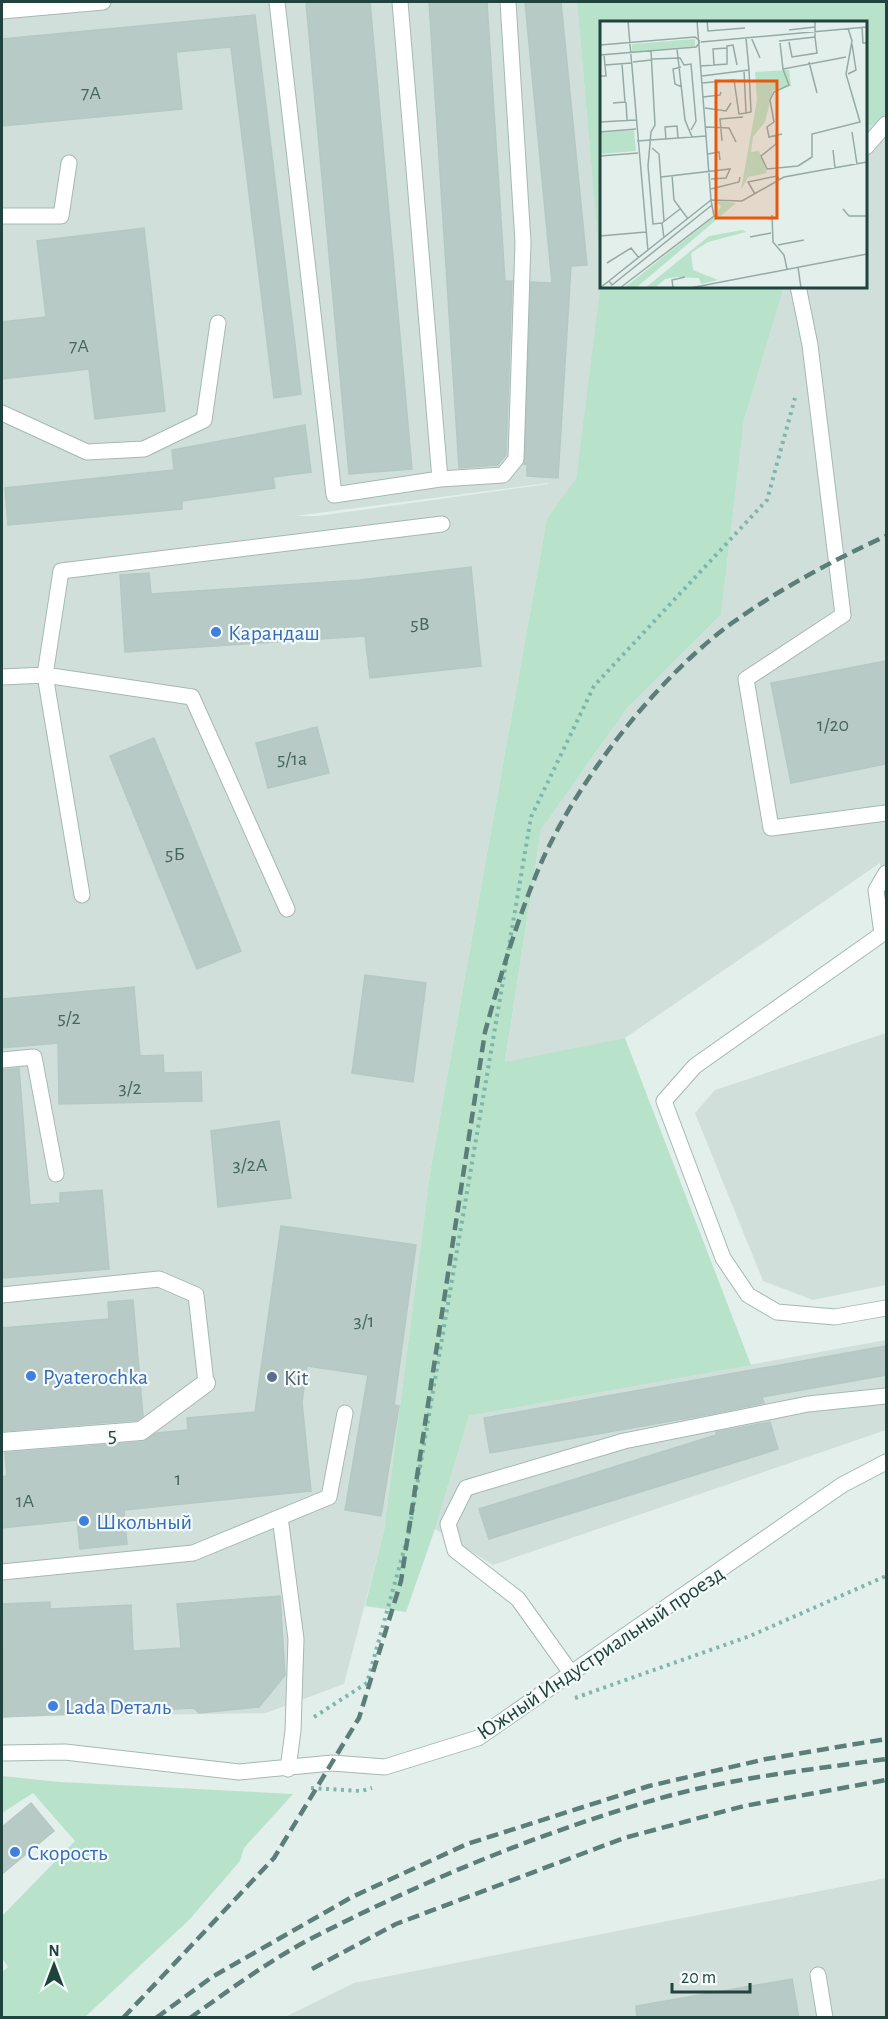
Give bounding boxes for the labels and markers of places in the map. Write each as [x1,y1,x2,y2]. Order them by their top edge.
place label: Карандаш [228,622,320,644]
marker: Карандаш [209,625,223,639]
place label: Pyaterochka [43,1366,148,1388]
place label: Kit [284,1367,308,1389]
marker: Pyaterochka [24,1369,38,1383]
marker: Kit [265,1370,279,1384]
place label: Школьный [96,1511,192,1533]
marker: Школьный [77,1514,91,1528]
place label: Lada Dеталь [65,1696,172,1718]
marker: Lada Dеталь [46,1699,60,1713]
place label: Скорость [27,1842,108,1864]
marker: Скорость [8,1845,22,1859]

